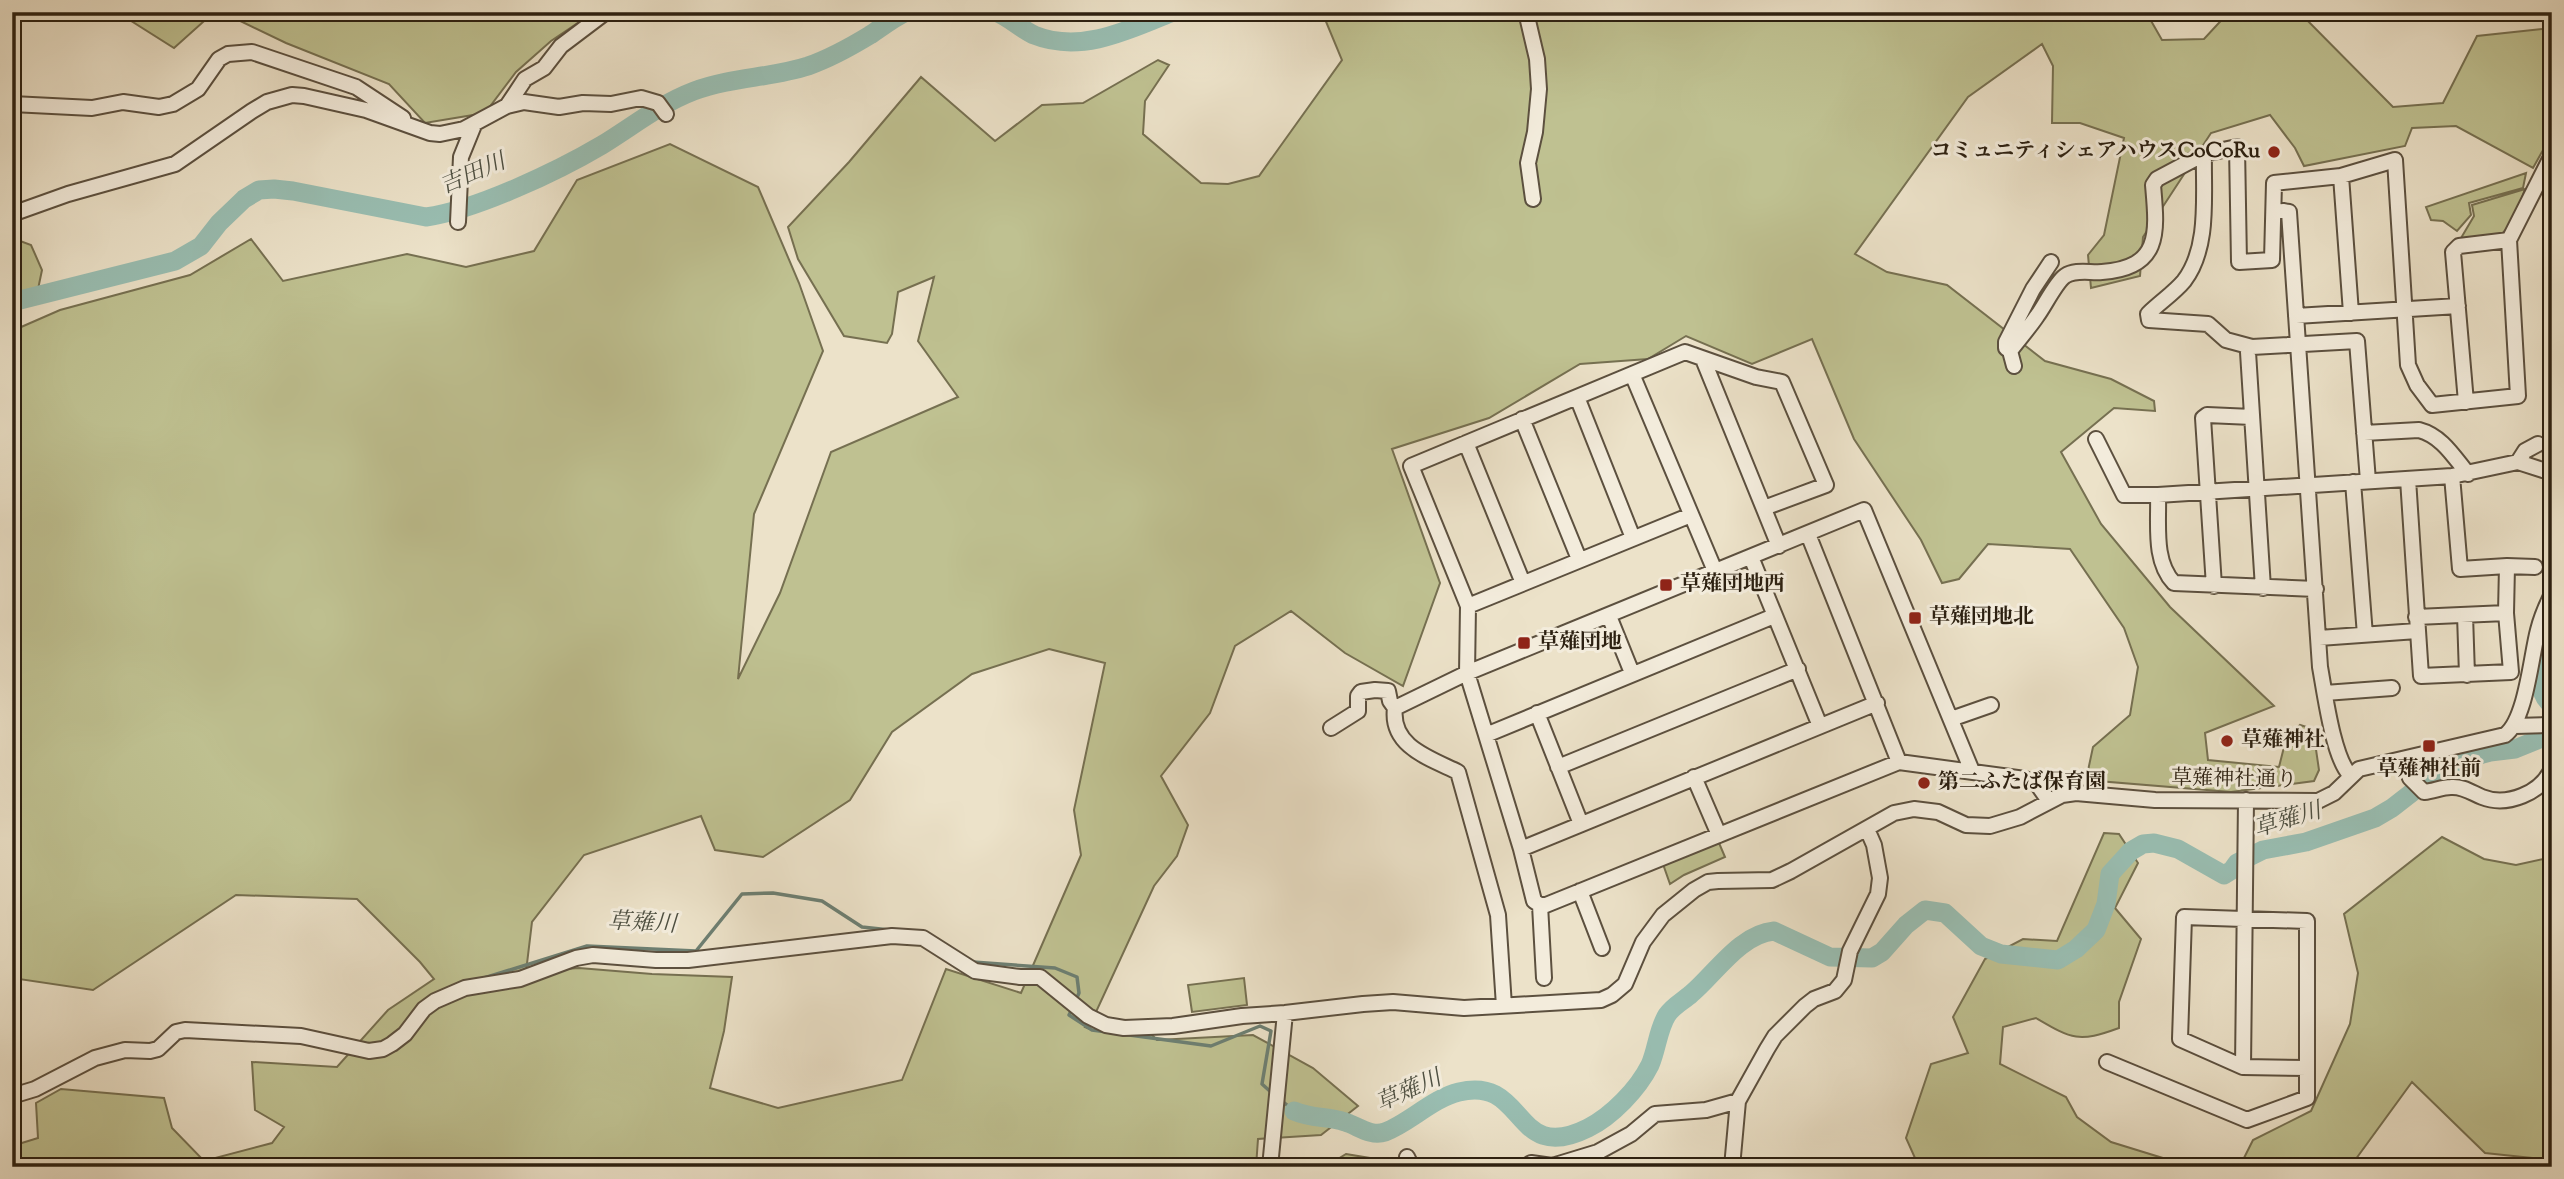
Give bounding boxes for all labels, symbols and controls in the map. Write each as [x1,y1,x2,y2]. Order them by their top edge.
place label: コミュニティシェアハウスCoCoRu [1931,137,2261,167]
marker: コミュニティシェアハウスCoCoRu [2266,144,2282,160]
water label: 吉田川 [435,145,514,204]
place label: 草薙団地西 [1680,570,1785,600]
marker: 草薙団地西 [1658,577,1674,593]
place label: 草薙団地北 [1929,603,2034,633]
marker: 草薙団地北 [1907,610,1923,626]
place label: 草薙団地 [1538,628,1622,658]
marker: 草薙団地 [1516,635,1532,651]
place label: 草薙神社 [2241,726,2325,756]
marker: 草薙神社 [2219,733,2235,749]
marker: 草薙神社前 [2421,738,2437,754]
place label: 草薙神社前 [2377,755,2482,785]
street label: 草薙神社通り [2171,764,2297,796]
place label: 第二ふたば保育園 [1938,768,2106,798]
marker: 第二ふたば保育園 [1916,775,1932,791]
water label: 草薙川 [2250,794,2329,847]
water label: 草薙川 [607,906,680,942]
water label: 草薙川 [1371,1062,1450,1121]

